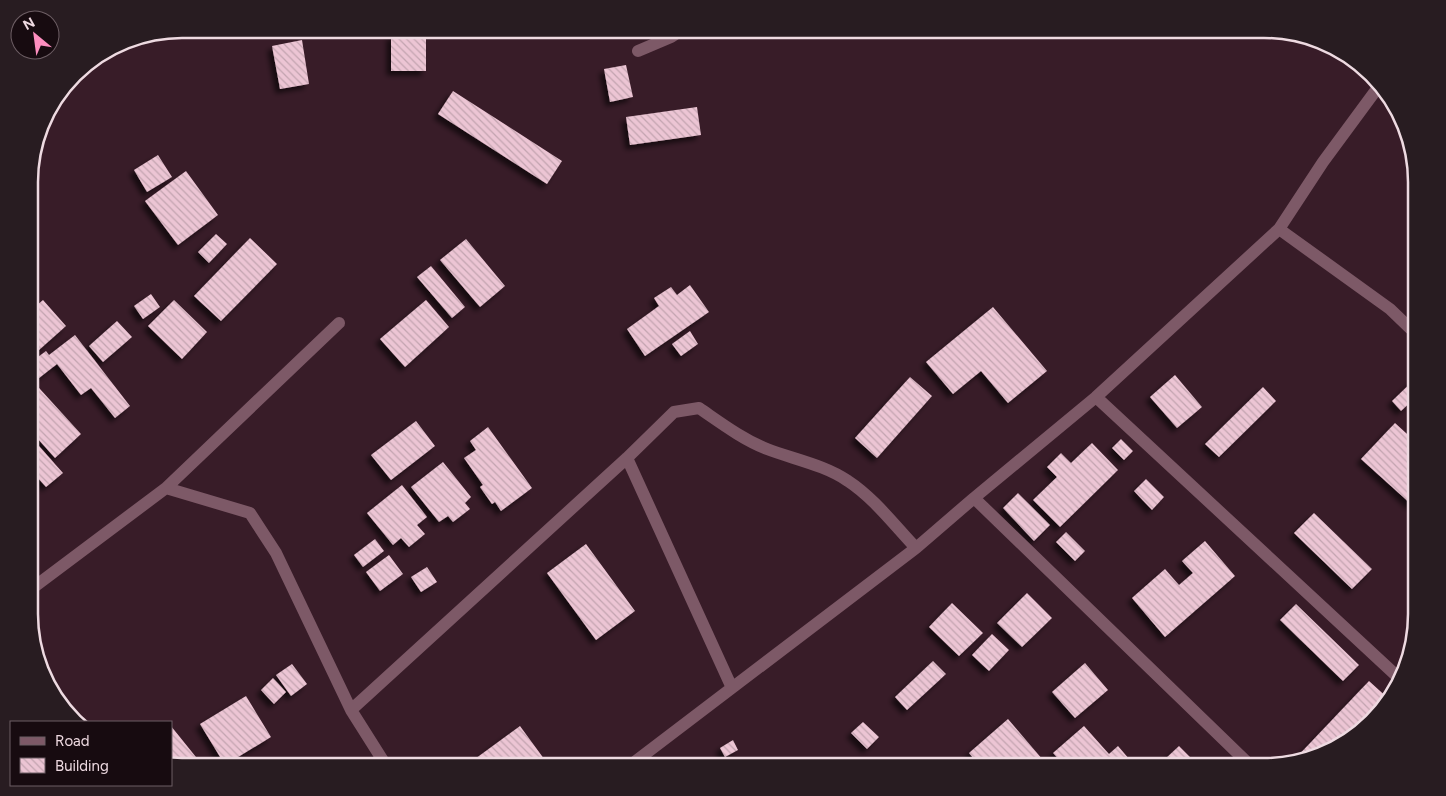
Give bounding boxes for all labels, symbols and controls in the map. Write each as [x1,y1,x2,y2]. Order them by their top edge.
north arrow [10,10,60,60]
text: N [20,14,38,34]
legend [10,721,172,786]
text: Road [55,732,90,750]
text: Building [55,757,109,775]

